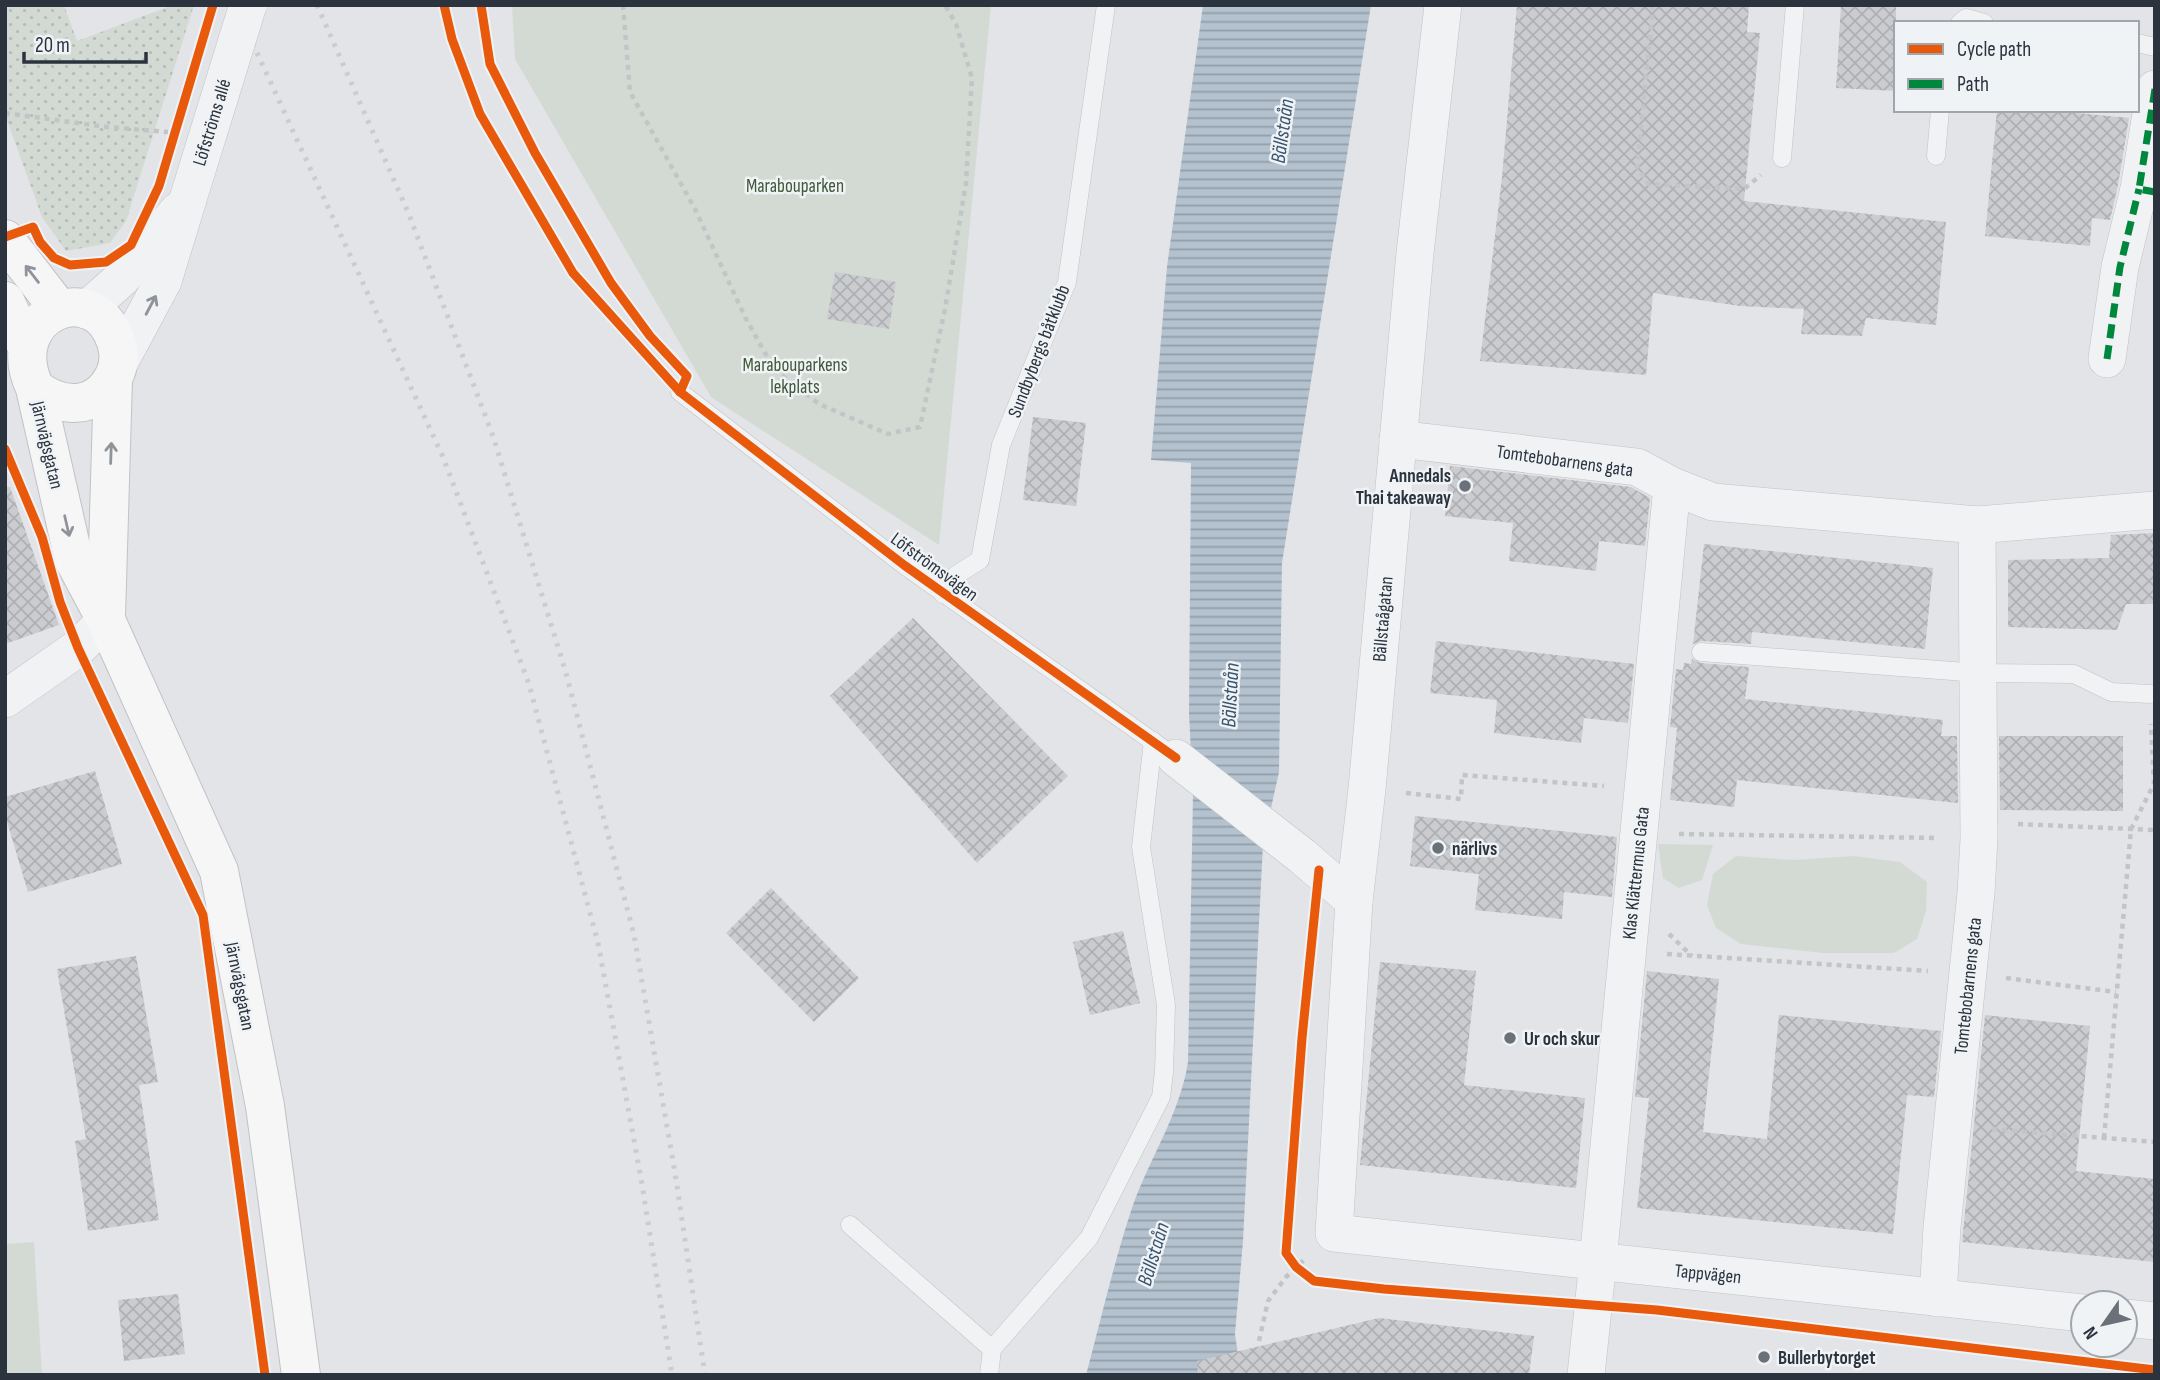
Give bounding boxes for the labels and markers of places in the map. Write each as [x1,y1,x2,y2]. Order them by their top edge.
place label: Annedals Thai takeaway [1356,465,1451,510]
marker: Annedals Thai takeaway [1457,478,1473,494]
place label: närlivs [1452,838,1497,861]
marker: närlivs [1430,840,1446,856]
place label: Ur och skur [1524,1028,1600,1051]
marker: Ur och skur [1502,1030,1518,1046]
place label: Bullerbytorget [1778,1347,1875,1370]
marker: Bullerbytorget [1756,1349,1772,1365]

